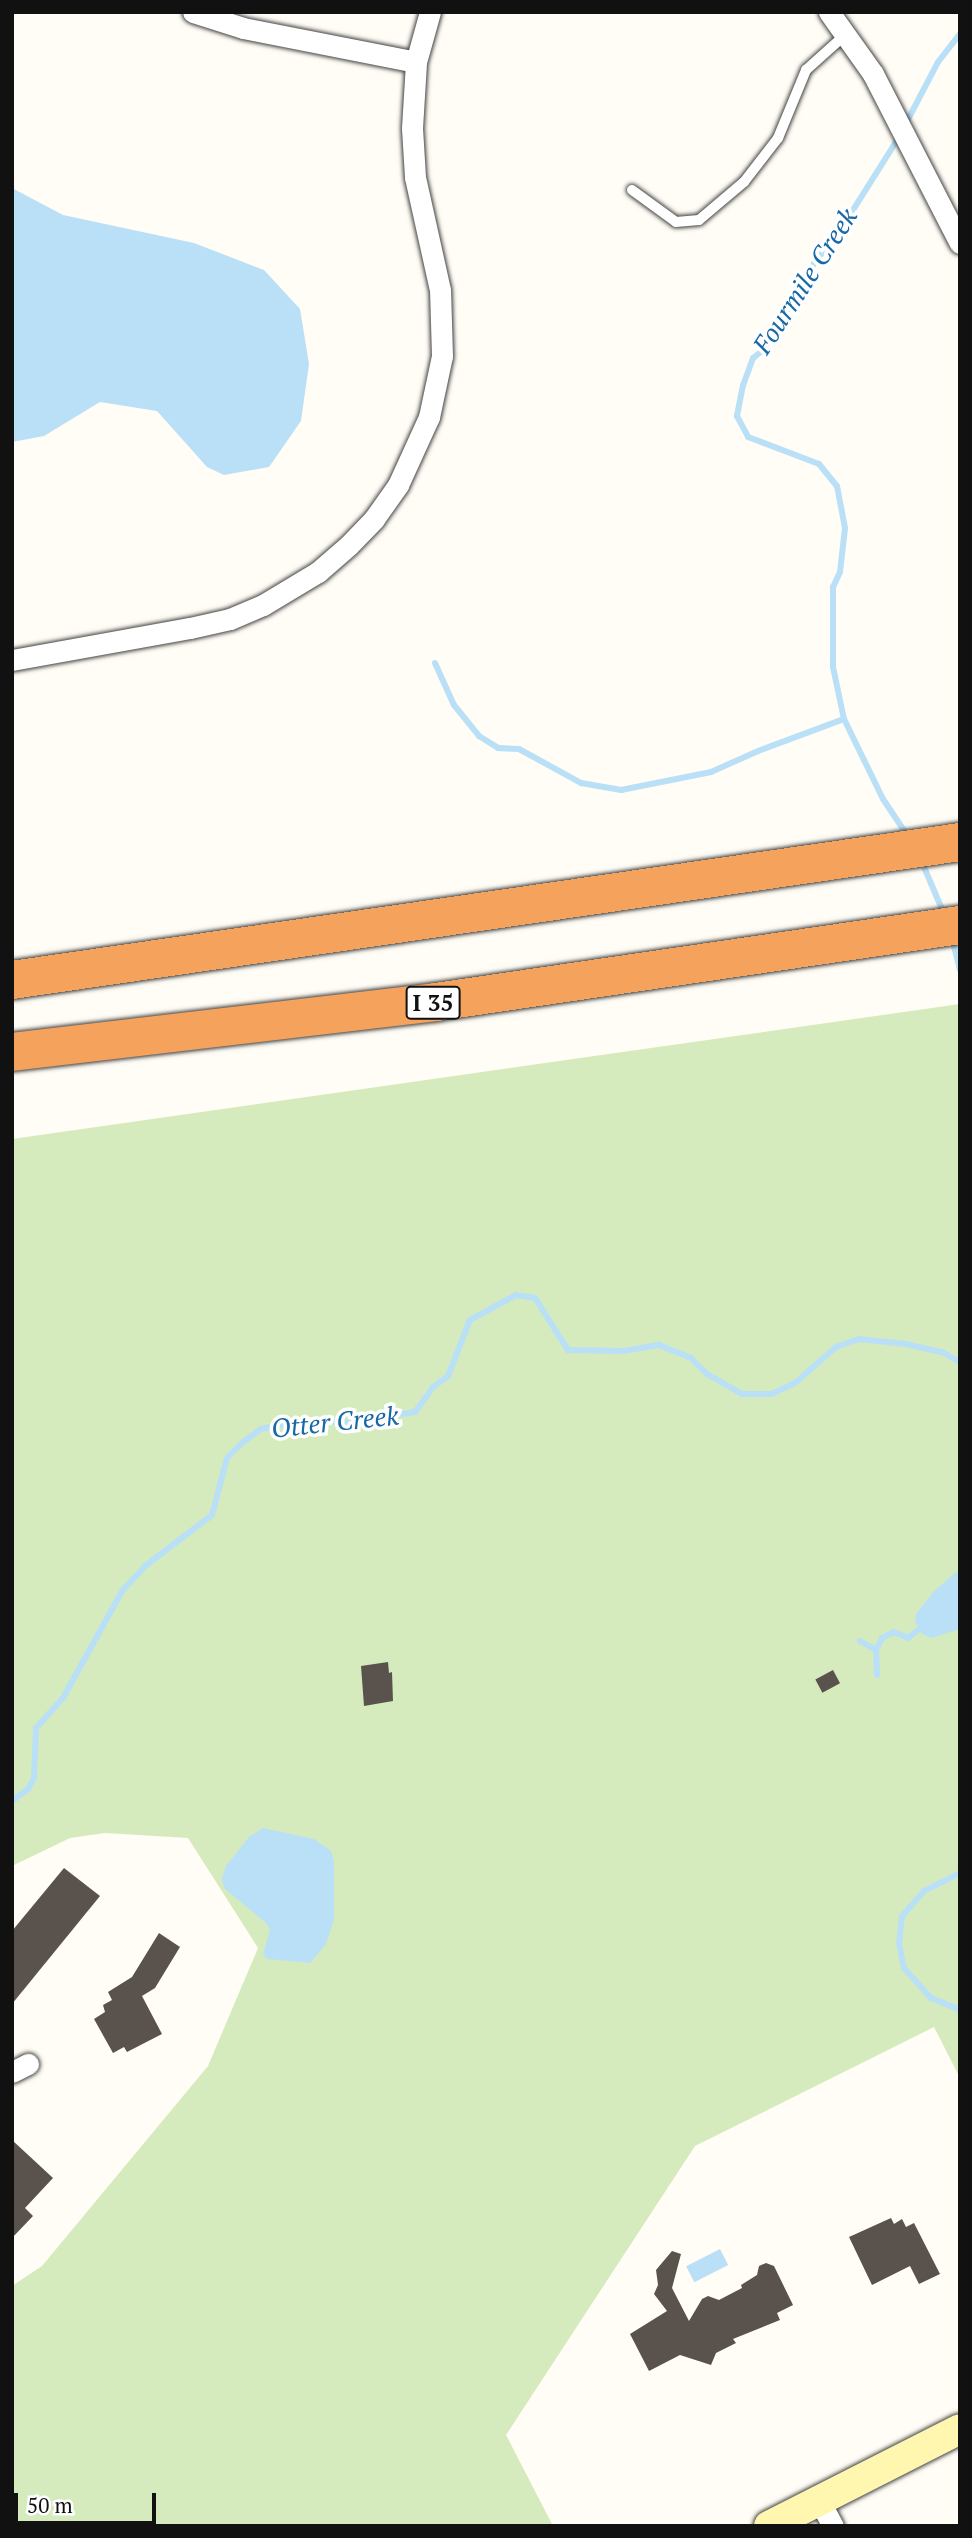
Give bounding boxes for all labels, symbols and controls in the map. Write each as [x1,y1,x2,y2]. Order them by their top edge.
water label: Fourmile Creek [746,202,864,360]
road number: I 35 [405,984,461,1022]
water label: Otter Creek [270,1400,400,1444]
scale bar [18,2478,159,2522]
text: 50 m [27,2491,73,2519]

